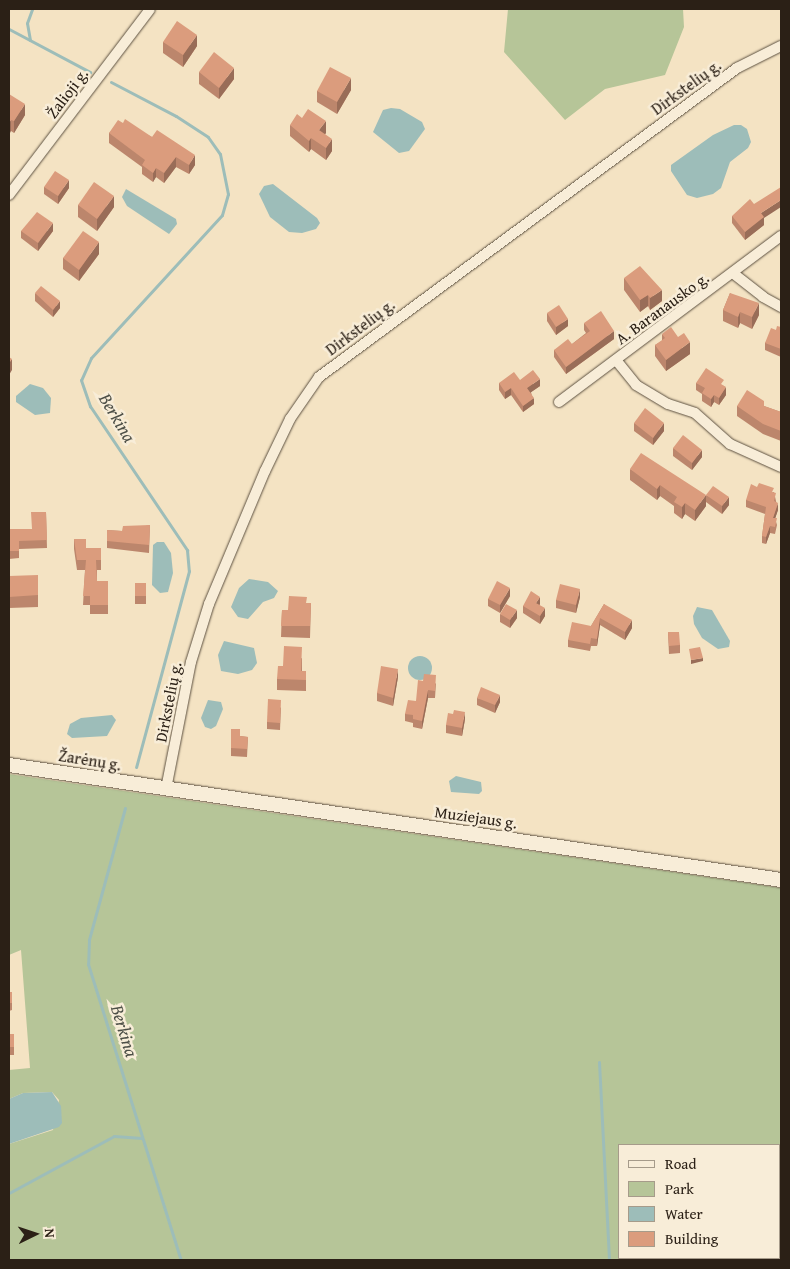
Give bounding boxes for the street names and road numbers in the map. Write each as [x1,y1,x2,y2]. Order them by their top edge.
street label: Dirkstelių g. [647,55,725,119]
street label: Žalioji g. [42,64,92,122]
street label: A. Baranausko g. [612,268,712,348]
street label: Dirkstelių g. [322,295,398,359]
street label: Dirkstelių g. [151,660,185,744]
street label: Žarėnų g. [57,746,123,774]
street label: Muziejaus g. [434,802,518,832]

